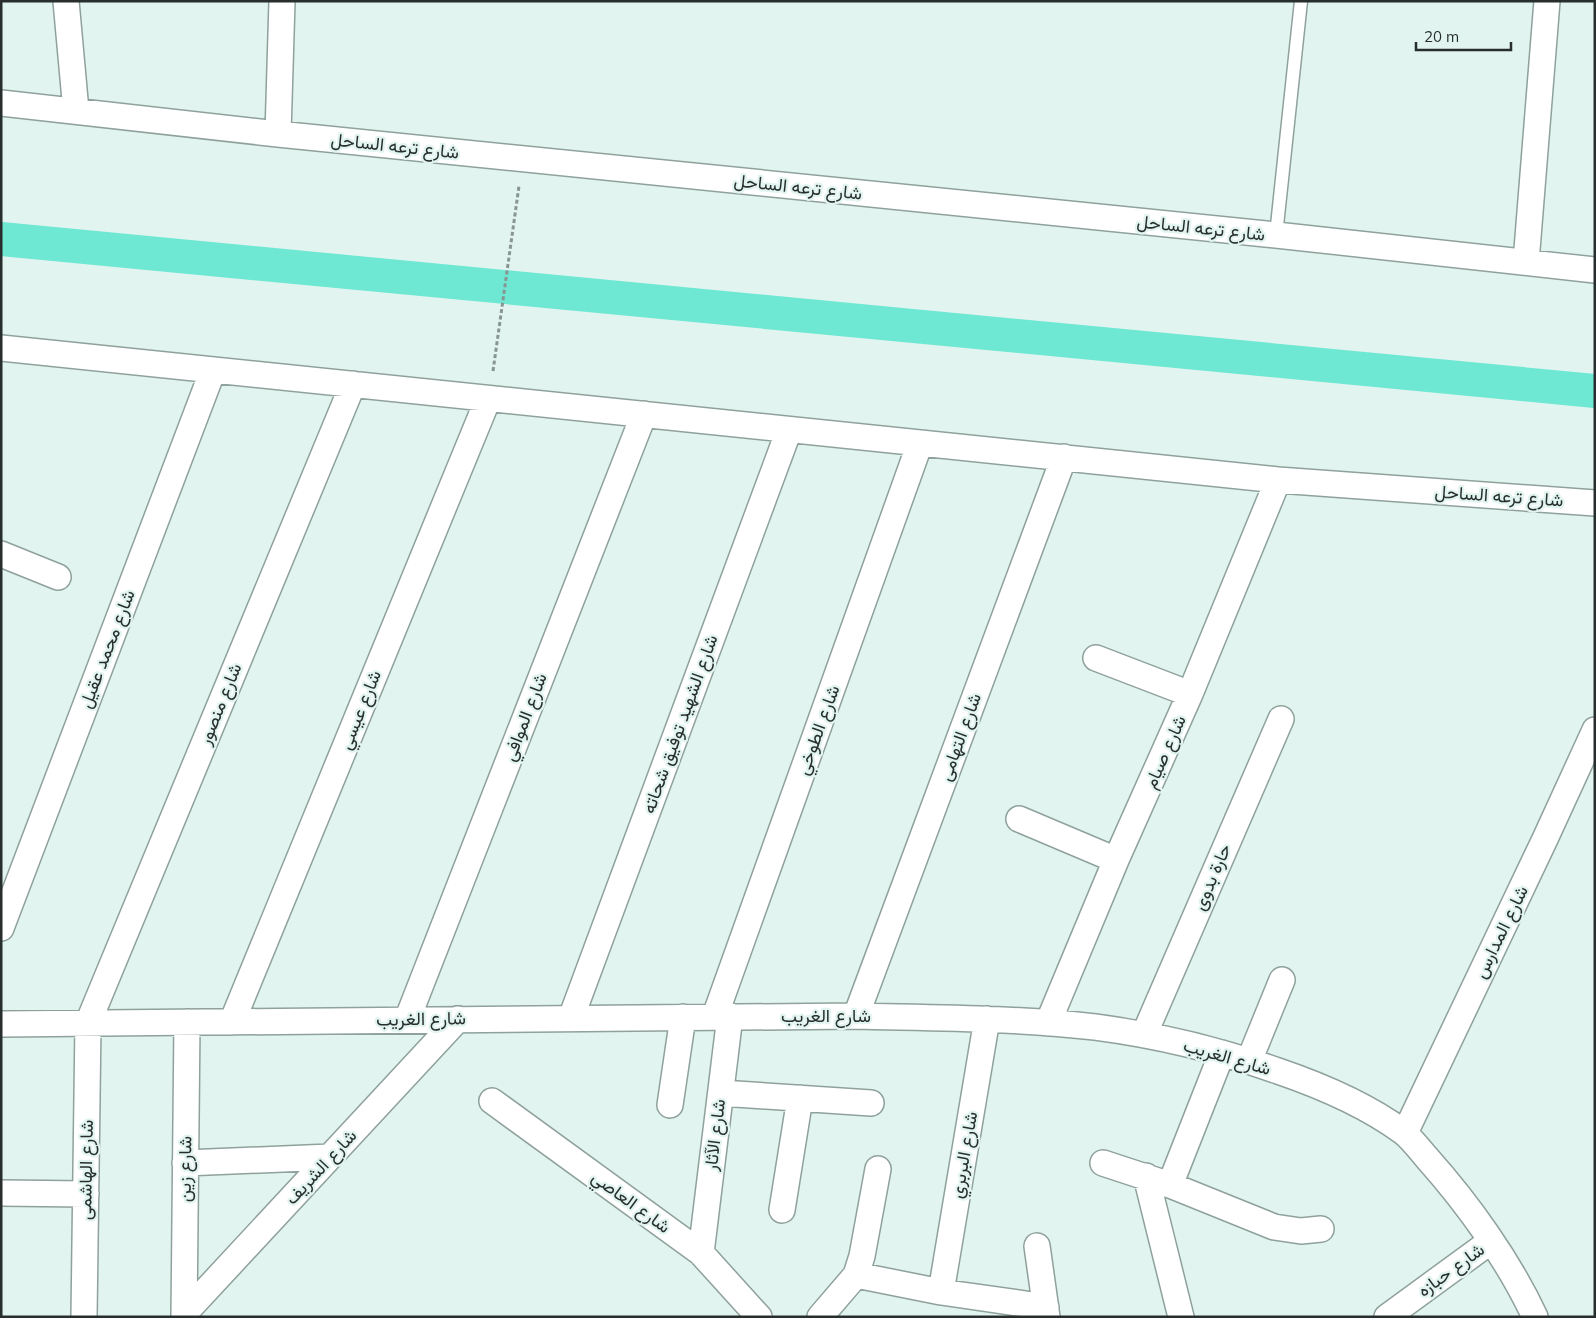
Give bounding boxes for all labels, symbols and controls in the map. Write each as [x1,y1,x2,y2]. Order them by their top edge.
scale bar [1416,20,1511,52]
text: 20 m [1424,27,1459,46]
street label: شارع ترعه الساحل [330,127,460,165]
street label: شارع ترعه الساحل [733,168,863,206]
street label: شارع ترعه الساحل [1136,209,1266,247]
street label: شارع ترعه الساحل [1434,480,1564,512]
street label: شارع محمد عقيل [73,586,141,712]
street label: شارع الشهيد توفيق شحاته [636,631,724,817]
street label: شارع منصور [192,660,247,749]
street label: شارع عيسي [333,667,390,754]
street label: شارع الموافي [497,669,556,766]
street label: شارع الطوخي [791,682,848,779]
street label: شارع التهامى [933,690,987,784]
street label: شارع صيام [1138,712,1192,792]
street label: حارة بدوى [1187,840,1236,914]
street label: شارع المدارس [1468,882,1534,982]
street label: شارع الغريب [781,1004,871,1028]
street label: شارع الغريب [376,1006,466,1032]
street label: شارع الغريب [1181,1033,1273,1081]
street label: شارع الآثار [699,1098,731,1173]
street label: شارع البربري [945,1110,986,1201]
street label: شارع الهاشمى [73,1120,99,1220]
street label: شارع الشريف [280,1124,362,1210]
street label: شارع زين [172,1136,198,1202]
street label: شارع العاصي [585,1165,675,1241]
street label: شارع حبازه [1413,1238,1489,1302]

